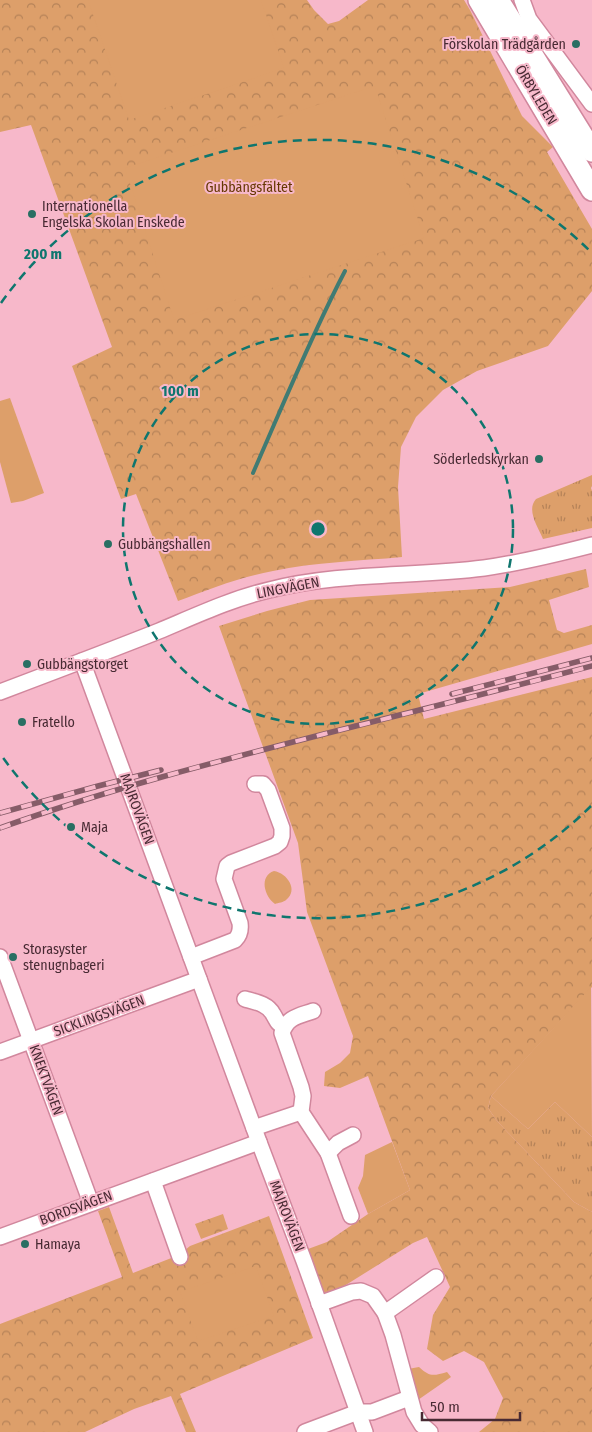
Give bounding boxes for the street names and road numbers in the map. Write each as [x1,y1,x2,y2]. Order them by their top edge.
street label: ÖRBYLEDEN [512,62,561,128]
street label: LINGVÄGEN [255,574,321,602]
street label: MAJROVÄGEN [116,771,158,847]
street label: SICKLINGSVÄGEN [51,992,147,1040]
street label: KNEKTVÄGEN [25,1043,67,1117]
street label: MAJROVÄGEN [266,1178,308,1254]
street label: BORDSVÄGEN [37,1187,115,1229]

